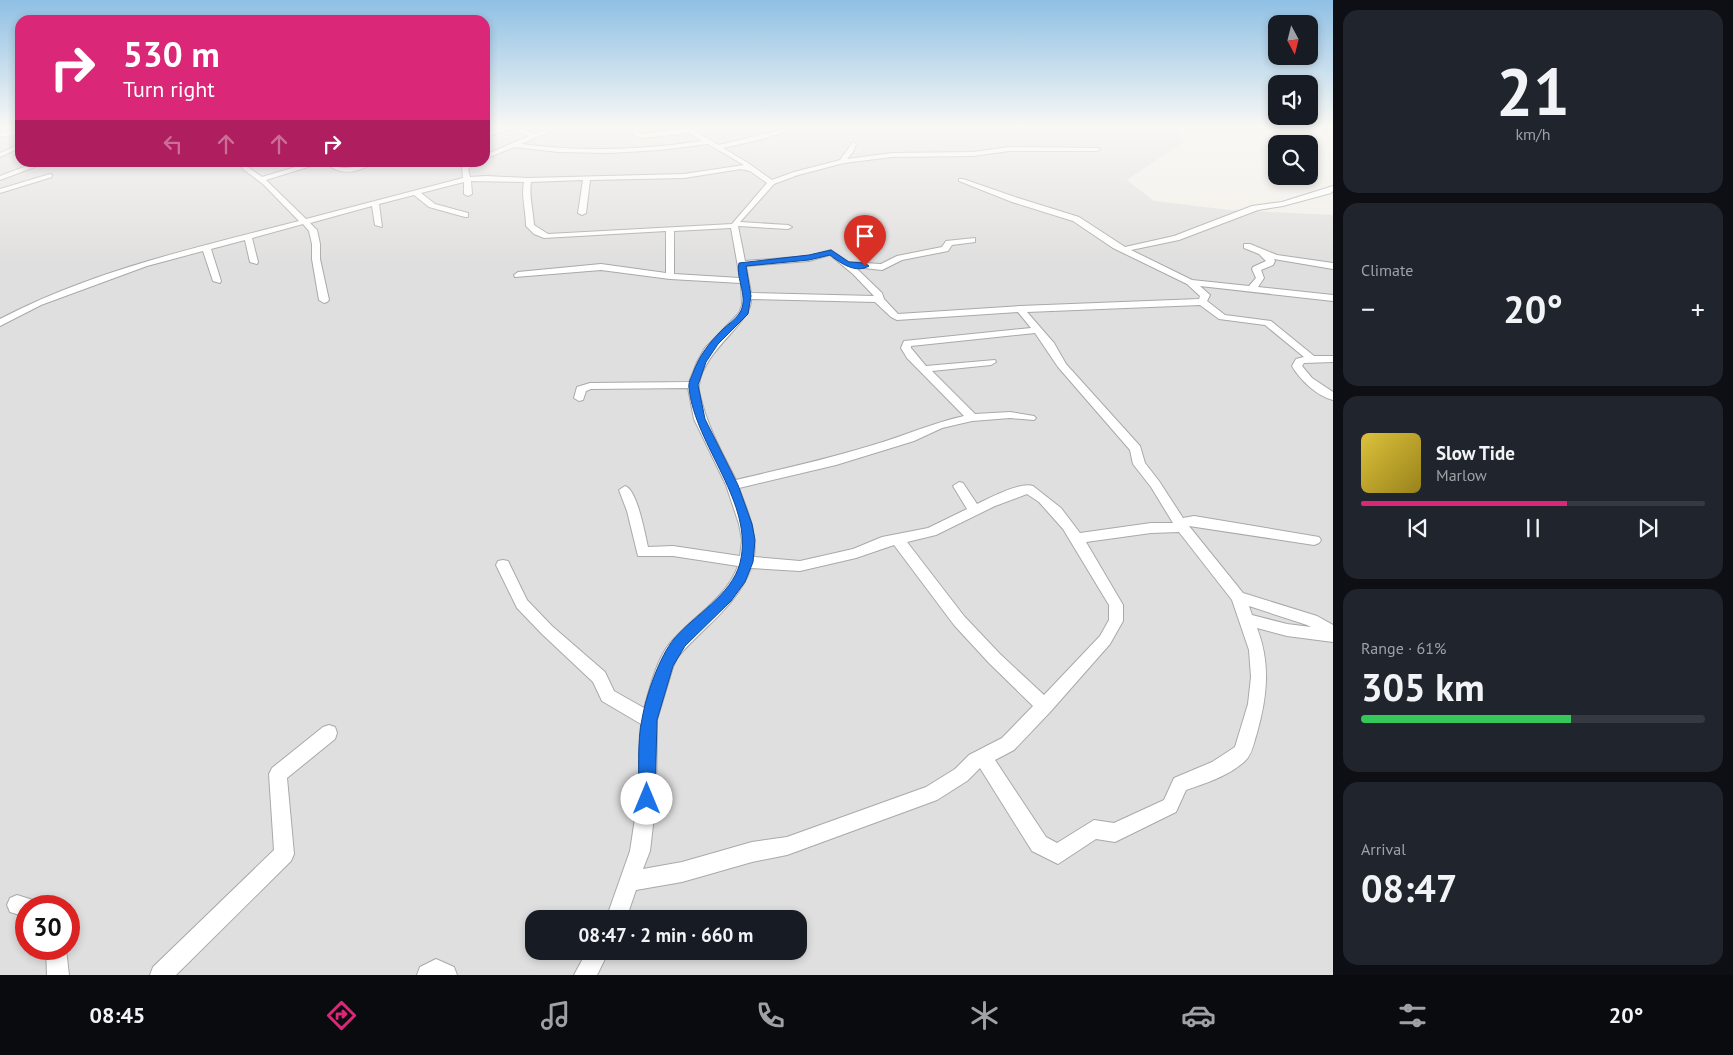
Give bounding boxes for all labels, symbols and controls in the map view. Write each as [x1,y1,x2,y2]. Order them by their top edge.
north arrow [1268,15,1318,65]
map controls [1268,15,1318,185]
text: 530 m [123,31,220,77]
icon: right [40,35,105,100]
text: 21 [1496,49,1570,133]
text: Turn right [123,75,215,103]
button: sound [1268,75,1318,125]
text: km/h [1515,124,1551,144]
icon: left [159,130,187,158]
icon: ahead [212,130,240,158]
icon: ahead [265,130,293,158]
icon: right [318,130,346,158]
button: search [1268,135,1318,185]
pin [844,215,886,266]
icon: arrive [851,222,879,250]
text: Climate [1361,260,1413,280]
text: 20° [1503,284,1563,333]
text: − [1361,290,1375,327]
text: + [1691,290,1705,327]
text: Slow Tide [1436,441,1515,465]
text: Marlow [1436,465,1487,485]
icon: previous [1404,514,1432,542]
icon: pause [1519,514,1547,542]
icon: next [1634,514,1662,542]
text: Range · 61% [1361,638,1446,658]
text: 305 km [1361,662,1485,711]
position arrow [620,772,672,824]
text: Arrival [1361,839,1406,859]
text: 08:47 [1361,863,1457,912]
speed limit sign: 30 [15,895,80,960]
text: 08:47 · 2 min · 660 m [579,923,753,947]
icon: directions [324,998,359,1033]
icon: music [538,998,573,1033]
icon: phone [753,998,788,1033]
icon: climate [967,998,1002,1033]
icon: car [1181,998,1216,1033]
icon: filters [1395,998,1430,1033]
text: 08:45 [90,1001,145,1029]
text: 20° [1609,1001,1643,1029]

